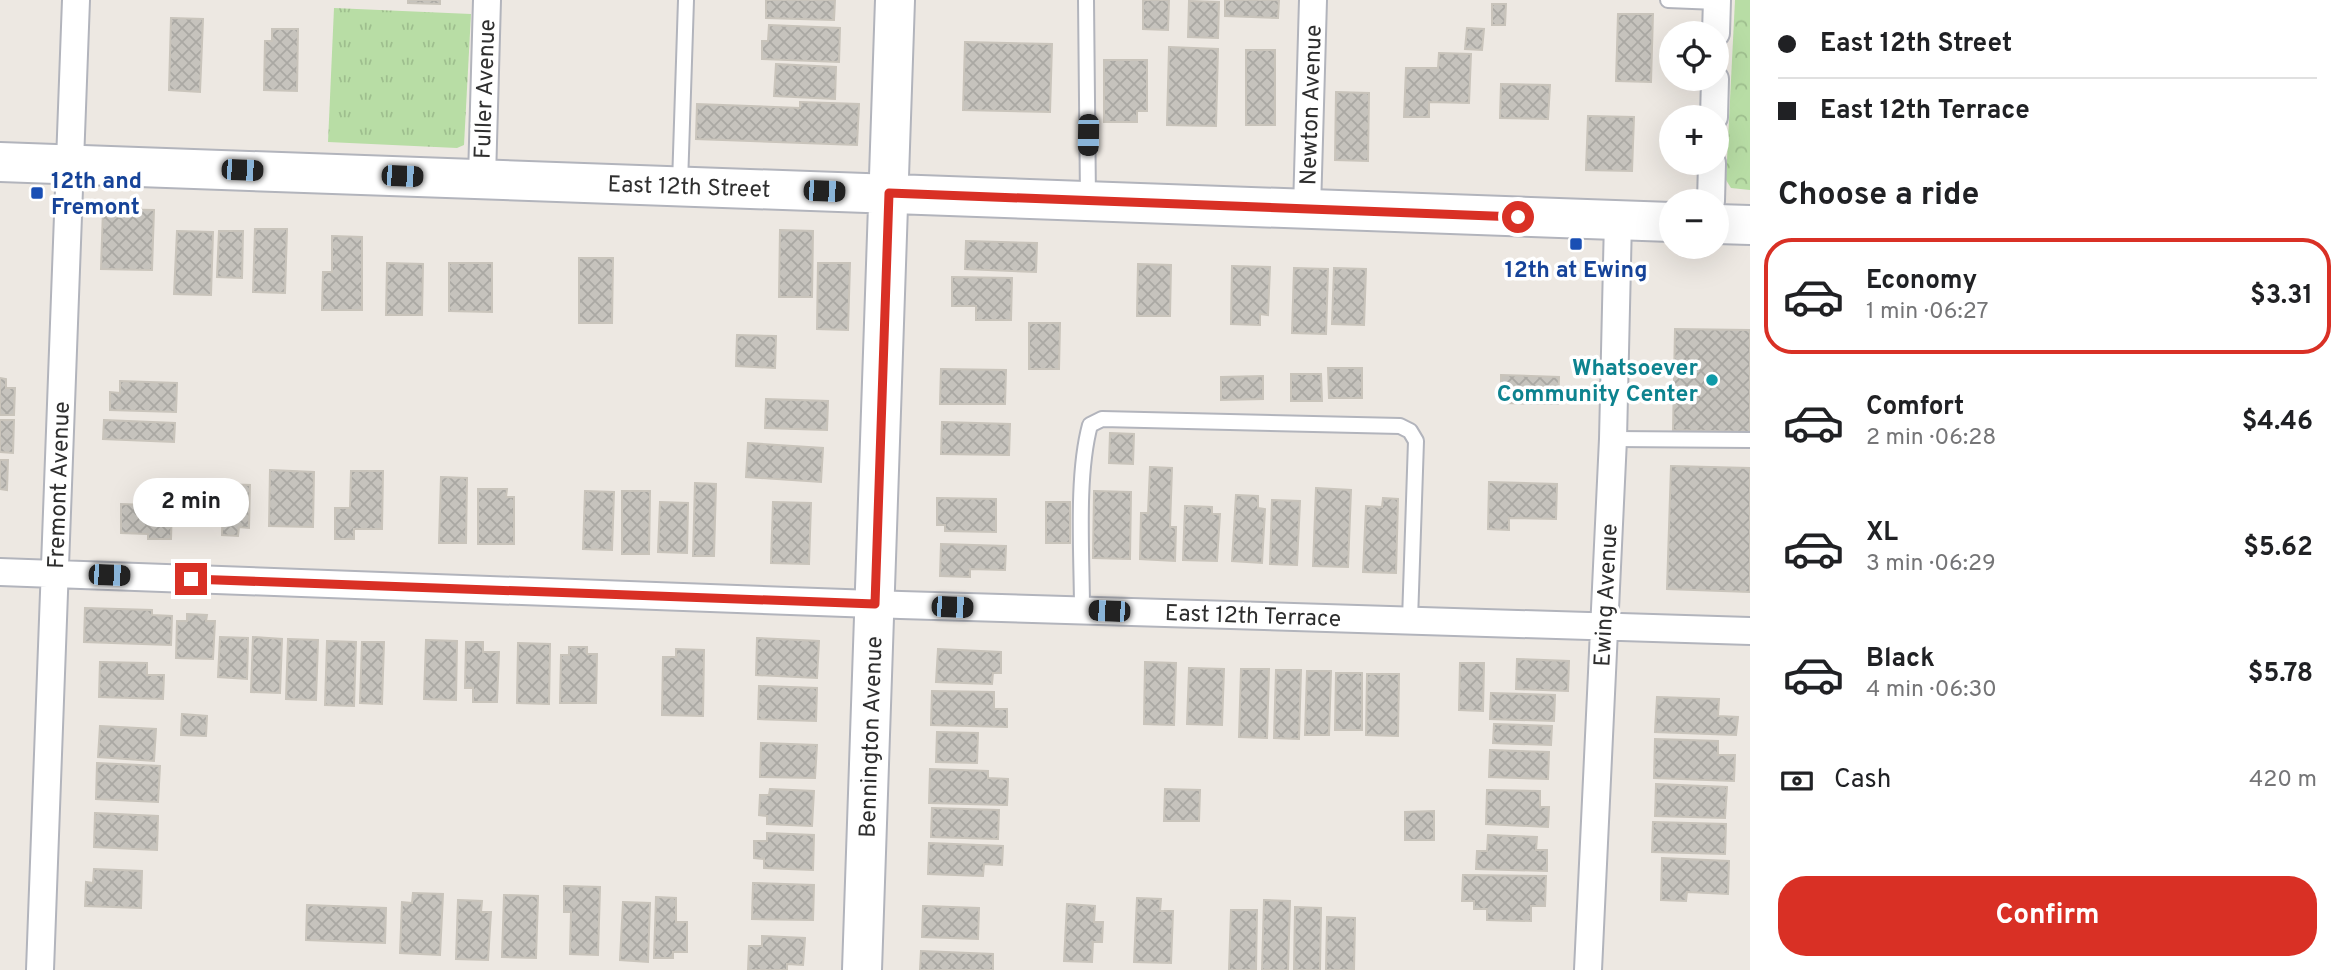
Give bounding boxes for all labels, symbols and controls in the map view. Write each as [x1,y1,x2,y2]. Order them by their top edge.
street label: Fuller Avenue [470,19,503,160]
map controls [1659,21,1729,259]
button: locate [1659,21,1729,91]
street label: Newton Avenue [1295,24,1330,186]
text: East 12th Street [1820,28,2012,61]
text: East 12th Terrace [1820,95,2030,128]
button: + [1659,105,1729,175]
car [1078,114,1099,156]
car [221,159,264,181]
car [381,165,424,187]
place label: 12th and Fremont [51,168,142,223]
street label: East 12th Street [607,171,771,206]
text: Choose a ride [1778,176,1979,216]
car [803,180,846,202]
marker: 12th and Fremont [29,185,45,201]
button: − [1659,189,1729,259]
route start [1502,201,1534,233]
marker: 12th at Ewing [1568,236,1584,252]
place label: 12th at Ewing [1504,257,1648,286]
icon: car [1782,265,1845,328]
text: Economy [1866,265,1977,298]
text: $3.31 [2250,280,2313,313]
text: 1 min · 06:27 [1866,298,1989,327]
place label: Whatsoever Community Center [1497,355,1698,410]
marker: Whatsoever Community Center [1704,372,1720,388]
icon: car [1782,391,1845,454]
text: Comfort [1866,391,1964,424]
street label: Fremont Avenue [43,401,78,569]
text: $4.46 [2242,406,2313,439]
text: 2 min · 06:28 [1866,424,1996,453]
callout: 2 min [133,477,249,526]
text: 2 min [161,488,221,517]
icon: car [1782,517,1845,580]
text: XL [1866,517,1898,550]
street label: Ewing Avenue [1589,523,1626,668]
text: $5.62 [2243,532,2313,565]
text: 3 min · 06:29 [1866,550,1996,579]
route end [175,563,207,595]
car [88,564,131,586]
car [931,596,974,618]
car [1088,600,1131,622]
street label: East 12th Terrace [1164,600,1342,635]
street label: Bennington Avenue [854,636,891,838]
icon: car [1782,643,1845,706]
text: Black [1866,643,1935,676]
text: $5.78 [2248,658,2313,691]
text: 4 min · 06:30 [1866,676,1997,705]
icon: cash [1778,762,1816,800]
text: Cash [1834,764,1891,797]
text: 420 m [2249,766,2317,795]
button: Confirm [1778,876,2317,956]

